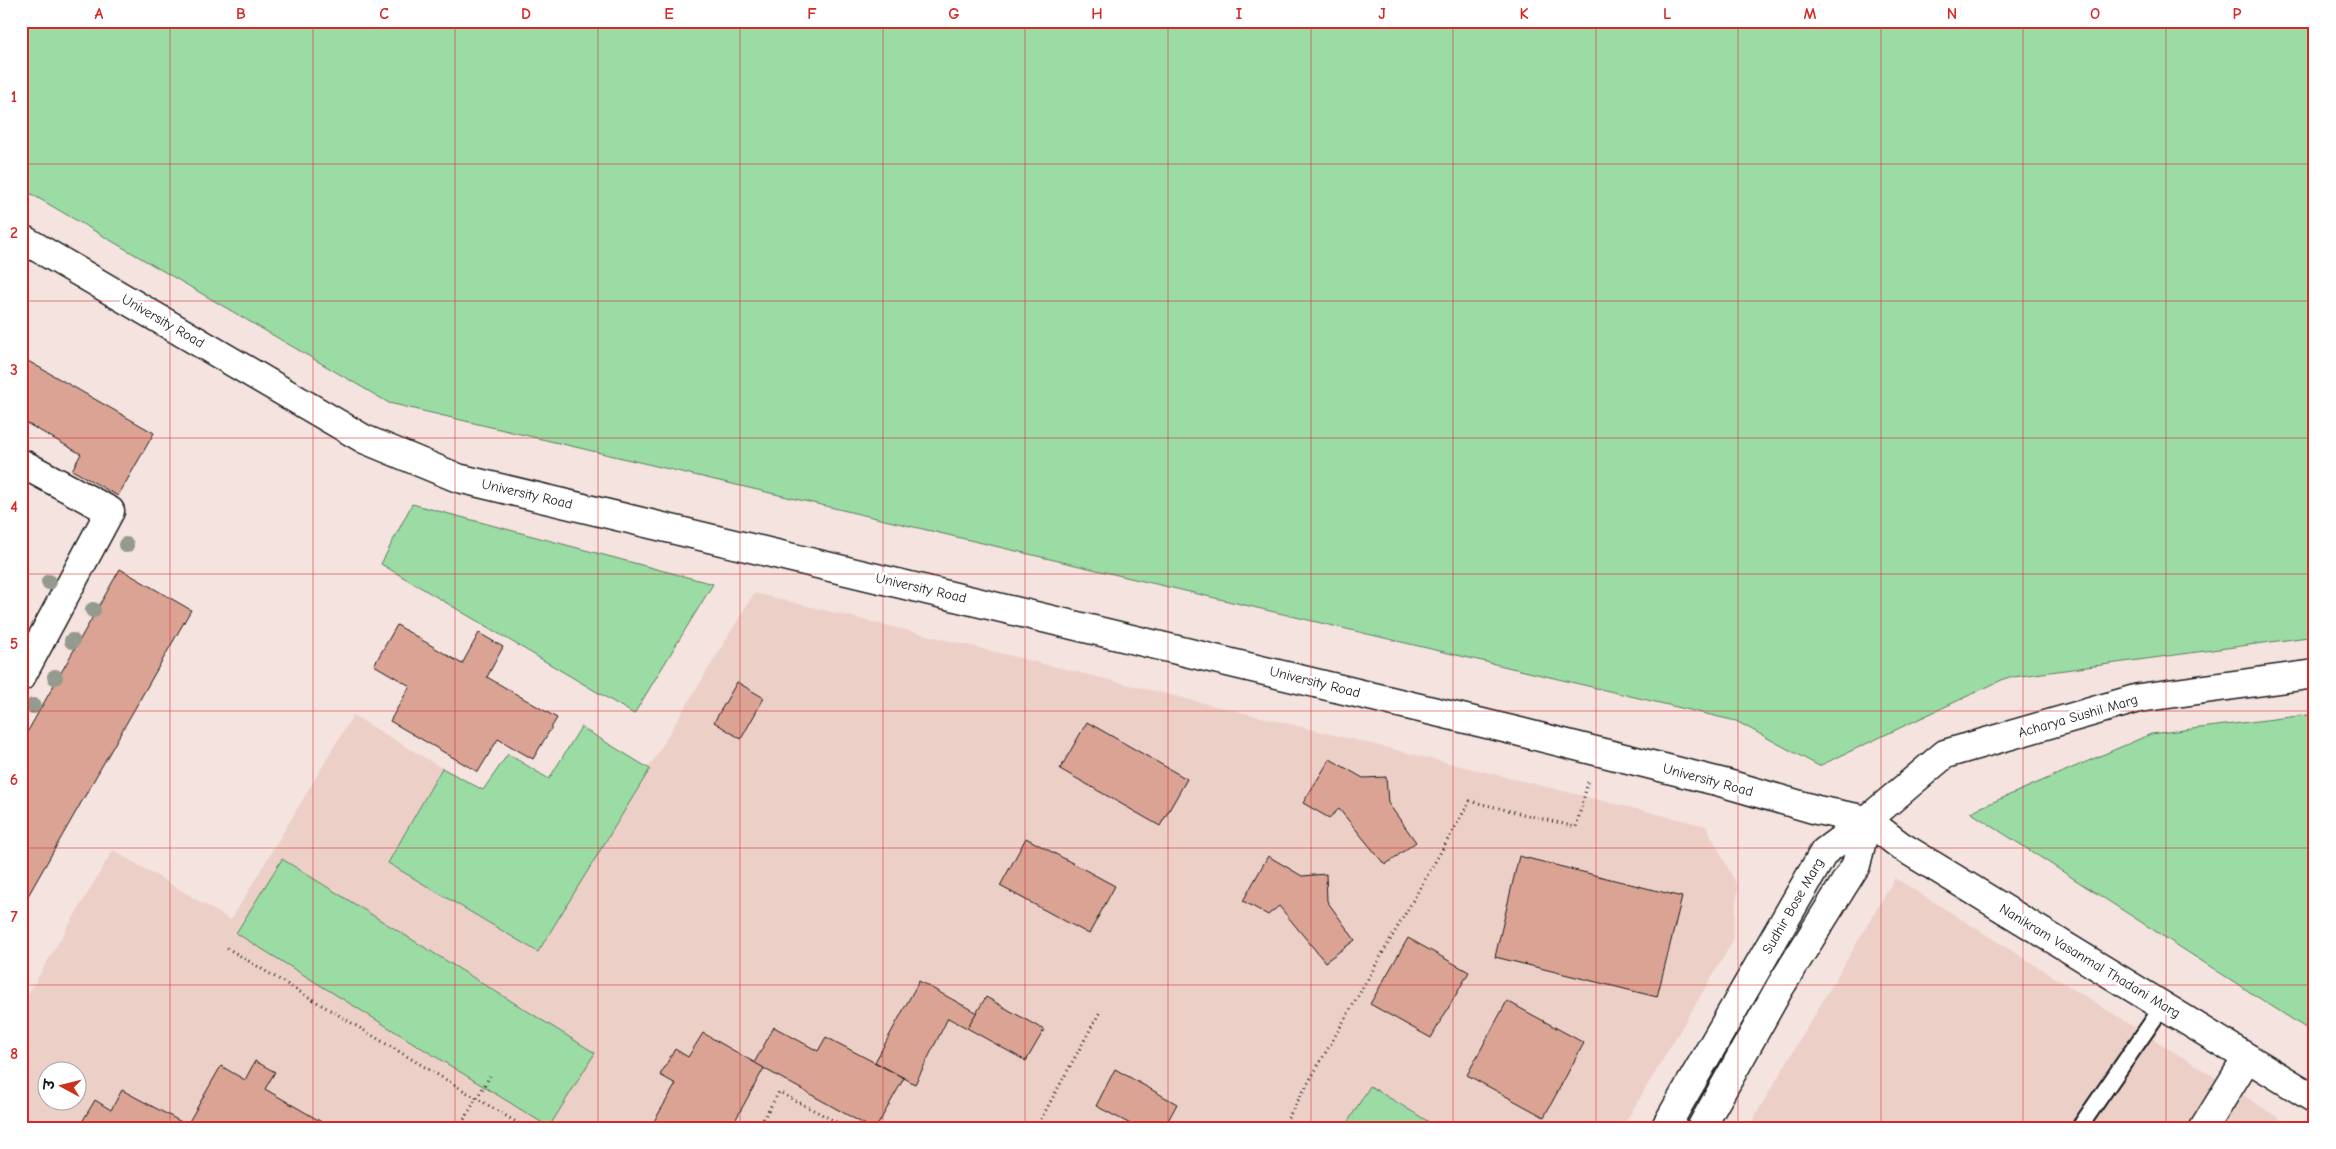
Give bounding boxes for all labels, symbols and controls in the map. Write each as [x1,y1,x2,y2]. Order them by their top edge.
text: A [95,5,104,23]
text: B [236,5,246,23]
text: C [379,5,389,23]
text: D [521,5,531,23]
text: E [664,5,674,23]
text: F [807,5,817,23]
text: G [948,5,960,23]
text: H [1091,5,1103,23]
text: I [1236,5,1242,23]
text: J [1378,5,1386,23]
text: K [1519,5,1529,23]
text: L [1663,5,1671,23]
text: M [1804,5,1817,23]
text: N [1947,5,1957,23]
text: O [2090,5,2100,23]
text: P [2233,5,2242,23]
text: 1 [11,88,17,106]
text: 2 [10,224,18,242]
street label: University Road [119,290,207,352]
text: 3 [10,361,18,379]
street label: University Road [480,475,574,513]
text: 4 [10,498,18,516]
street label: University Road [874,569,968,607]
text: 5 [10,635,18,653]
street label: University Road [1268,663,1362,701]
street label: Acharya Sushil Marg [2016,691,2140,741]
street label: University Road [1661,760,1755,800]
text: 6 [10,771,18,789]
street label: Sudhir Bose Marg [1759,855,1827,957]
street label: Nanikram Vasanmal Thadani Marg [1997,900,2183,1022]
text: 7 [10,908,18,926]
text: 8 [10,1045,18,1063]
north arrow [38,1062,88,1112]
text: उ [40,1077,59,1092]

